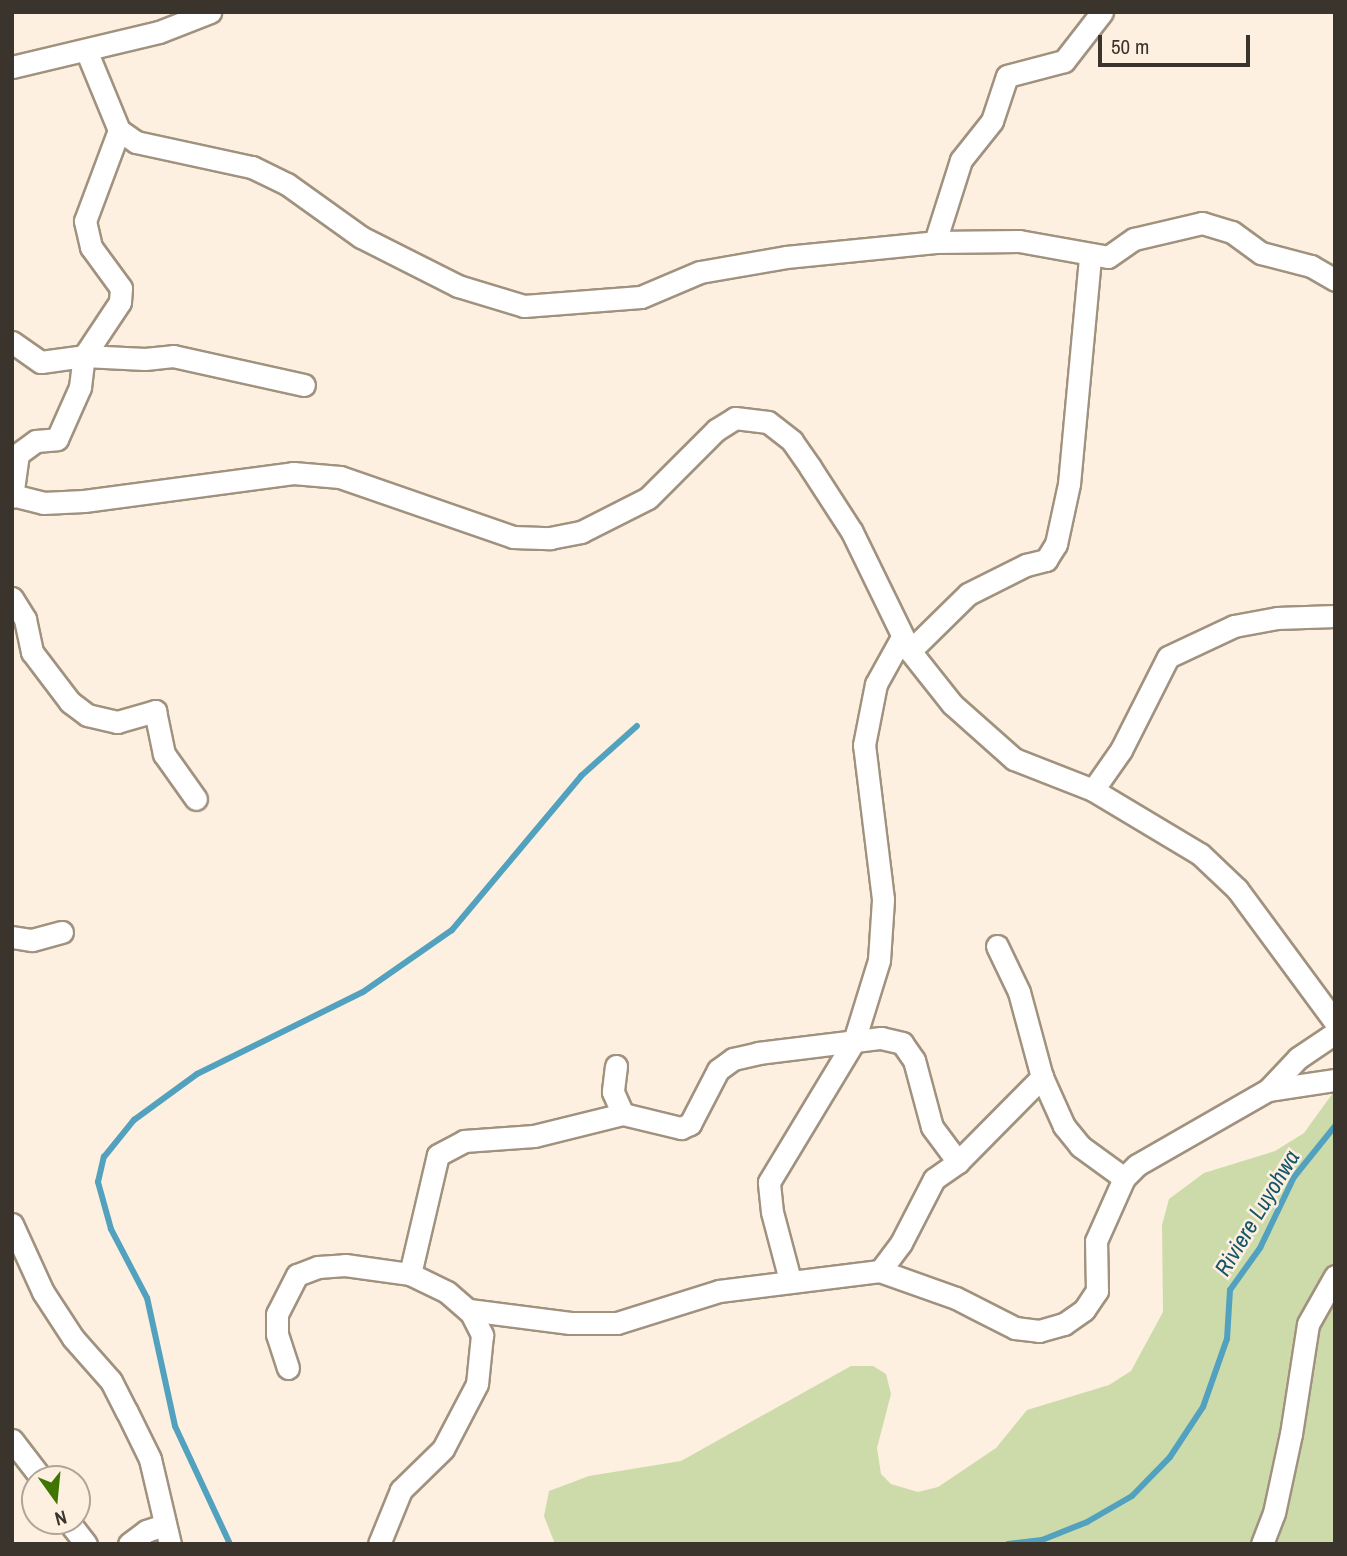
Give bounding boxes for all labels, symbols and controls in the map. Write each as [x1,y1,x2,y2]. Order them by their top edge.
scale bar [1102,21,1254,65]
text: 50 m [1111,32,1149,61]
water label: Riviere Luyohwa [1209,1145,1305,1281]
north arrow [21,1465,91,1535]
text: N [52,1504,70,1532]

